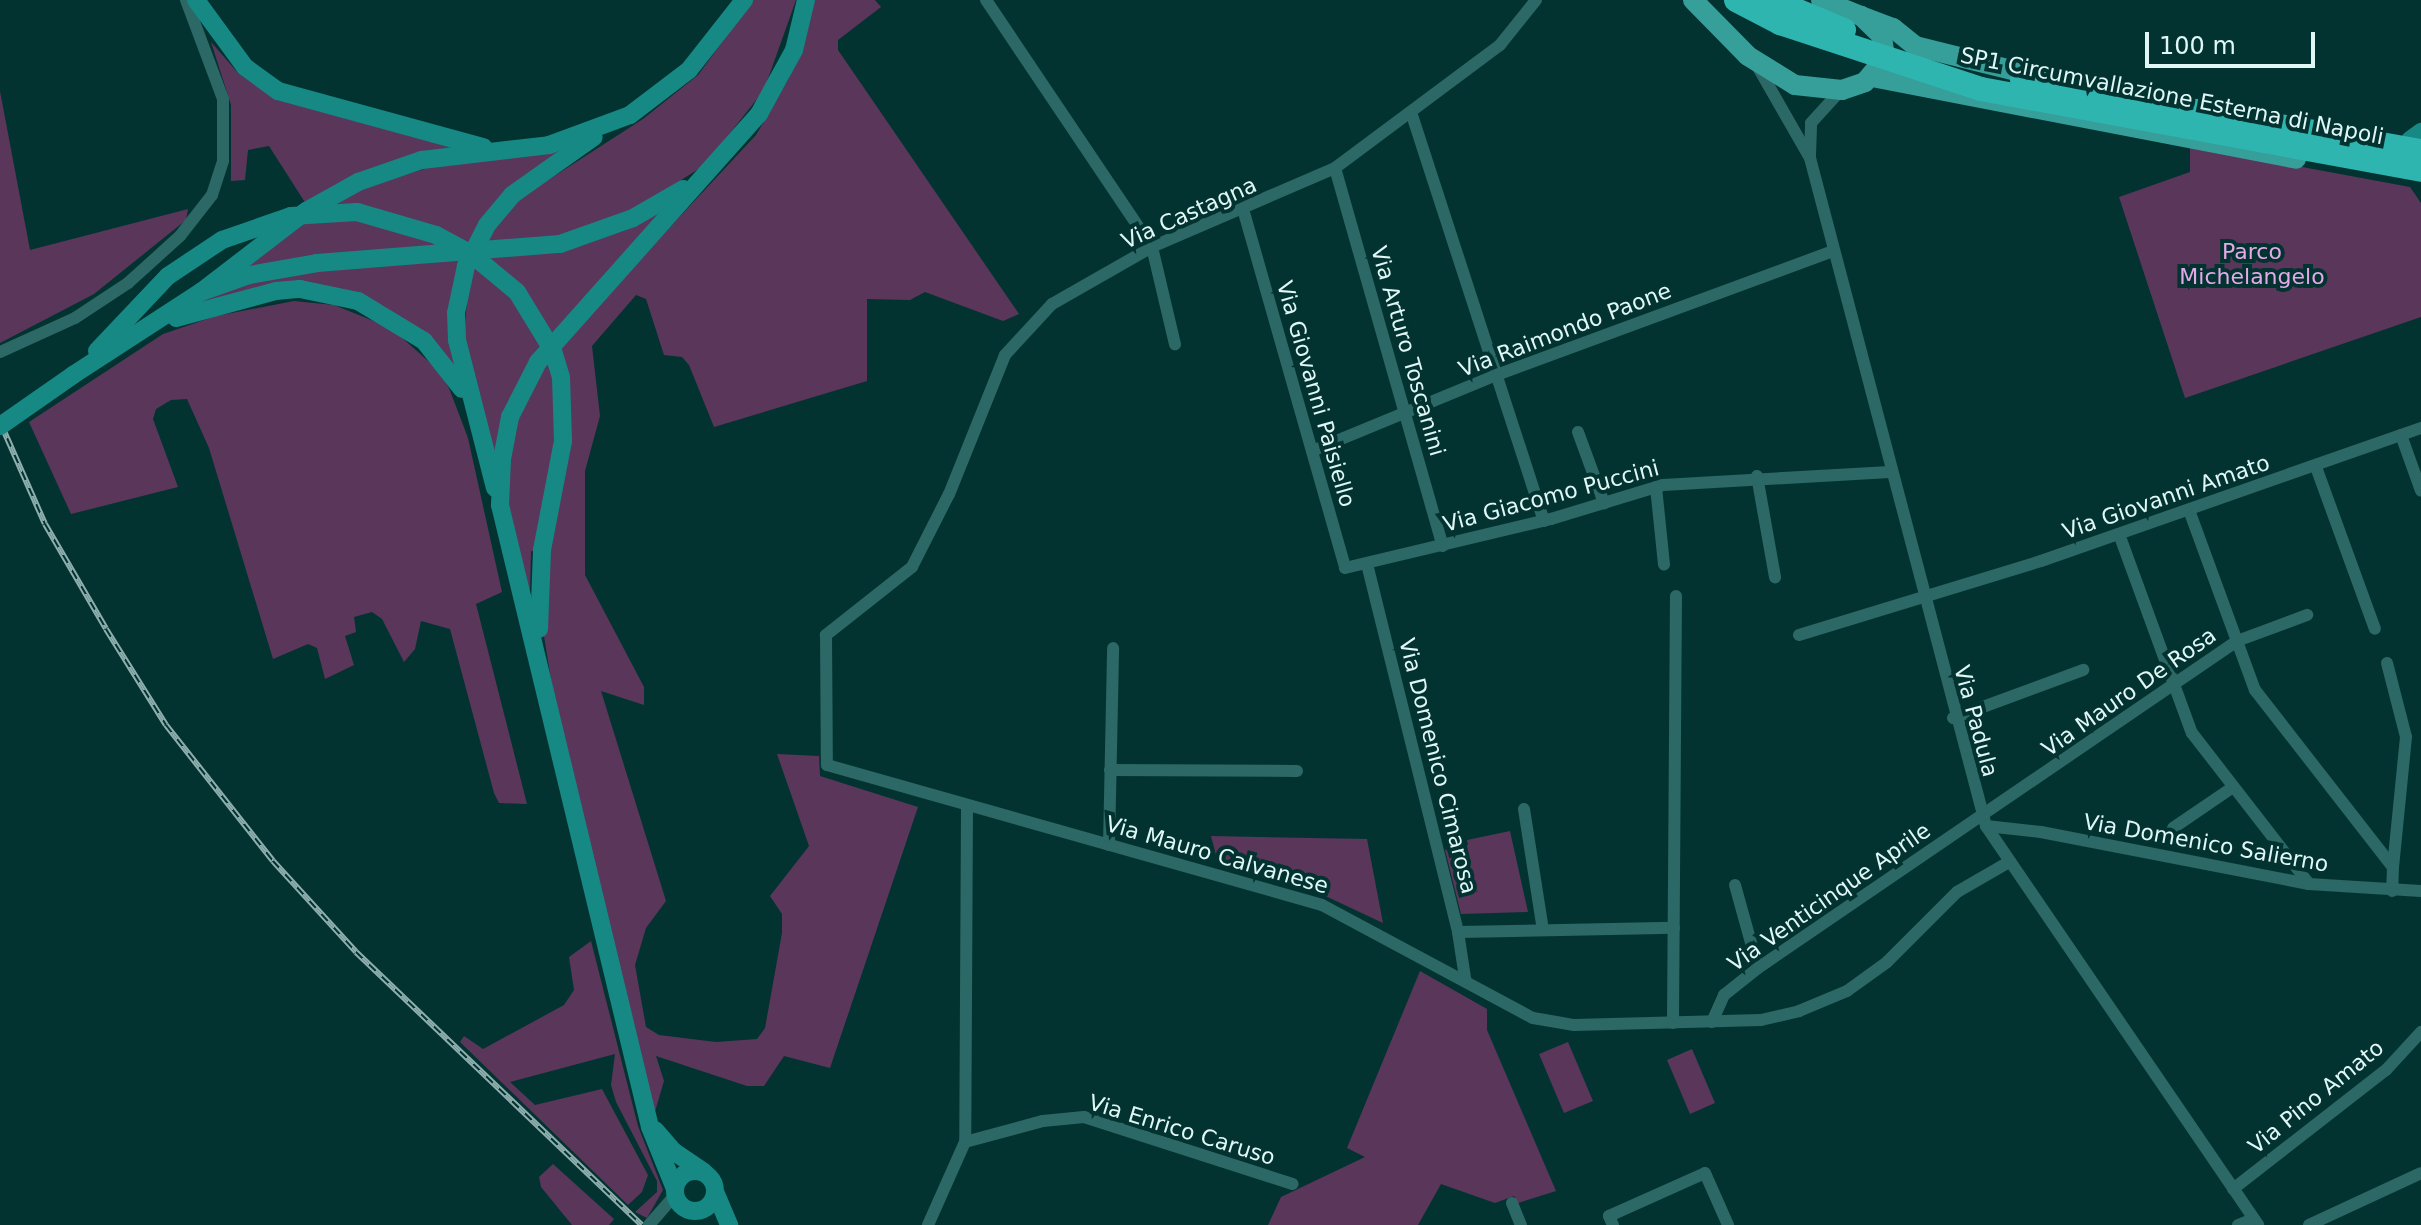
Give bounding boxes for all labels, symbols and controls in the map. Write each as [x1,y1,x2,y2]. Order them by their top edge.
scale bar [2149,16,2319,66]
text: 100 m [2159,32,2236,60]
street label: SP1 Circumvallazione Esterna di Napoli [1958,42,2386,150]
street label: Via Castagna [1117,171,1261,255]
park label: Parco Michelangelo [2179,238,2325,290]
street label: Via Arturo Toscanini [1365,243,1451,459]
street label: Via Raimondo Paone [1455,277,1675,383]
street label: Via Giovanni Paisiello [1271,278,1361,510]
street label: Via Giovanni Amato [2059,449,2273,545]
street label: Via Giacomo Puccini [1440,454,1662,538]
street label: Via Mauro De Rosa [2037,622,2221,762]
street label: Via Domenico Cimarosa [1393,635,1483,897]
street label: Via Padula [1948,662,2004,780]
street label: Via Domenico Salierno [2081,808,2331,878]
street label: Via Mauro Calvanese [1103,811,1331,899]
street label: Via Venticinque Aprile [1723,817,1935,977]
street label: Via Pino Amato [2243,1034,2389,1160]
street label: Via Enrico Caruso [1086,1089,1278,1171]

